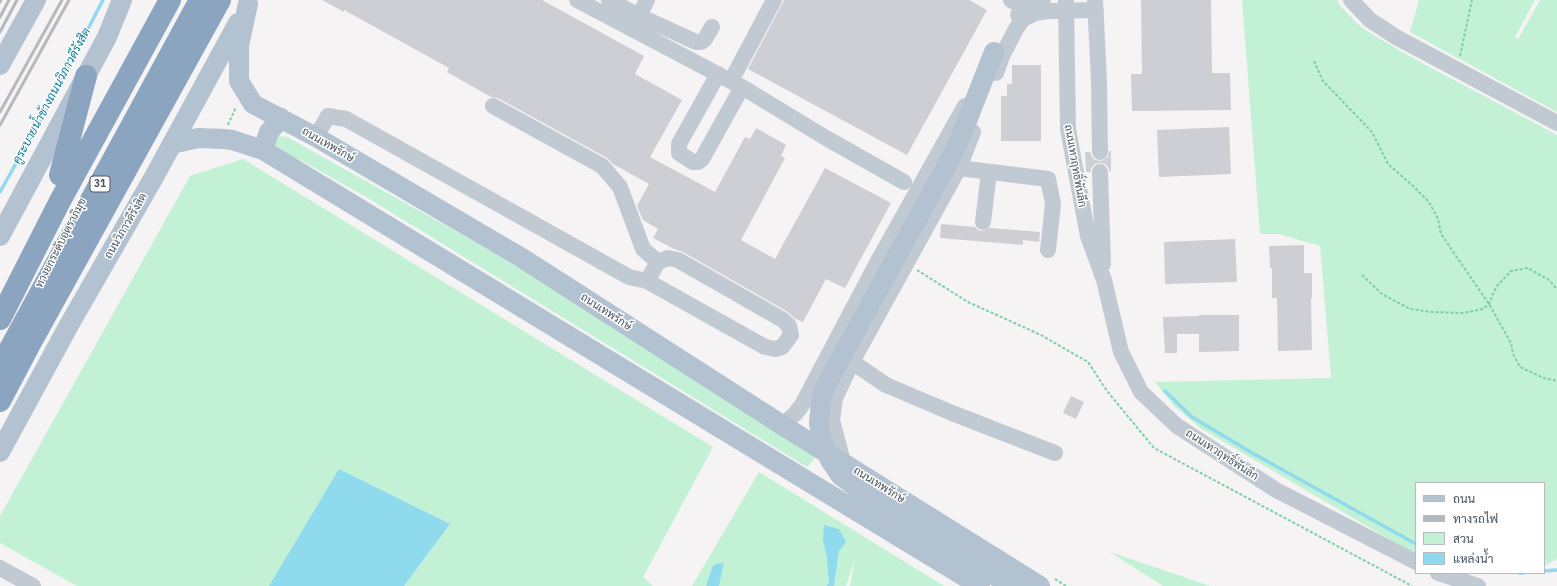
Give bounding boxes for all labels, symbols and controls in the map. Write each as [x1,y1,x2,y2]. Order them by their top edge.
water label: คูระบายน้ำข้างถนนวิภาวดีรังสิต [10,25,94,167]
street label: ถนนเทวฤทธิ์พันลึก [1061,124,1089,208]
street label: ถนนเทพรักษ์ [300,125,356,165]
road number: 31 [90,176,110,192]
street label: ถนนวิภาวดีรังสิต [102,191,150,261]
street label: ทางยกระดับอุตราภิมุข [33,196,89,290]
street label: ถนนเทพรักษ์ [578,291,634,333]
street label: ถนนเทวฤทธิ์พันลึก [1183,427,1261,483]
street label: ถนนเทพรักษ์ [851,464,907,506]
legend [1415,482,1545,574]
text: ถนน [1453,491,1475,506]
text: ทางรถไฟ [1453,511,1498,526]
text: สวน [1453,531,1474,546]
text: แหล่งน้ำ [1453,551,1493,566]

